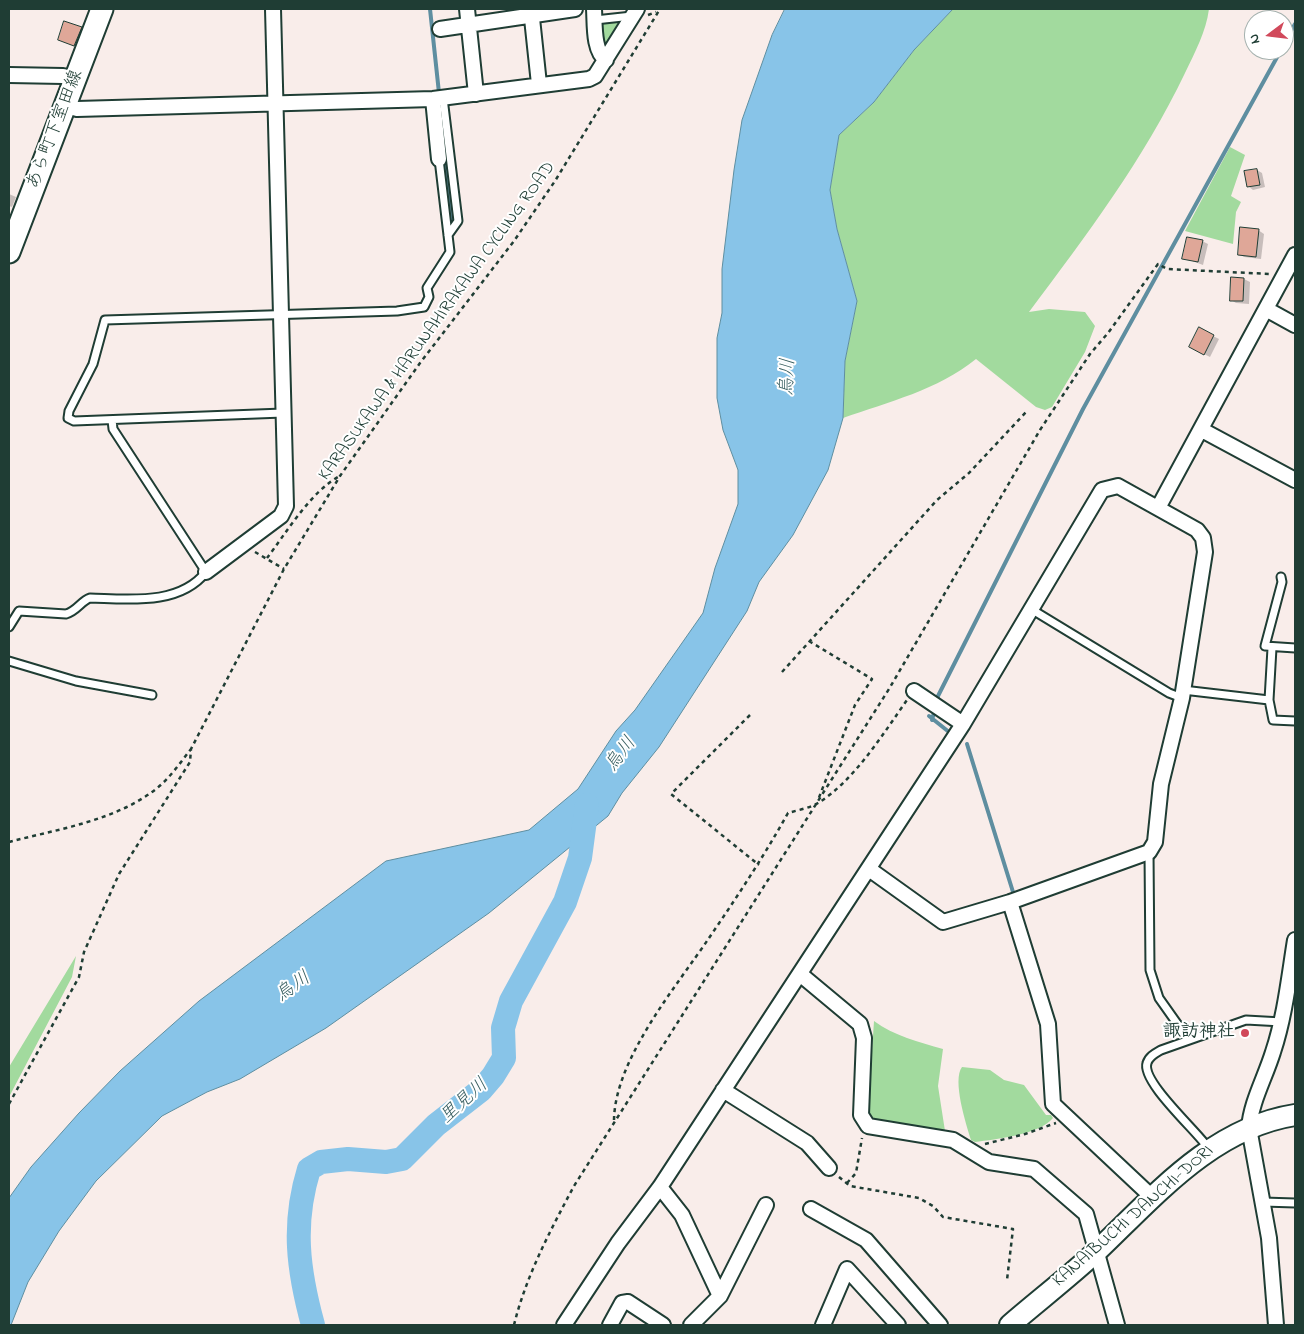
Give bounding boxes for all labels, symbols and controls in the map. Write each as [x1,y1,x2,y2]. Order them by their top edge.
north arrow [1244,10,1294,60]
text: N [1244,31,1266,46]
street label: あら町下室田線 [23,67,89,193]
street label: KARASUKAWA & HARUNAHIRAKAWA CYCLING ROAD [315,158,561,486]
water label: 烏川 [777,357,801,397]
water label: 烏川 [601,733,643,777]
water label: 烏川 [272,968,316,1008]
place label: 諏訪神社 [1163,1022,1235,1044]
marker: 諏訪神社 [1239,1027,1251,1039]
water label: 里見川 [436,1074,494,1130]
street label: KANAIBUCHI DANCHI-DORI [1049,1141,1219,1293]

